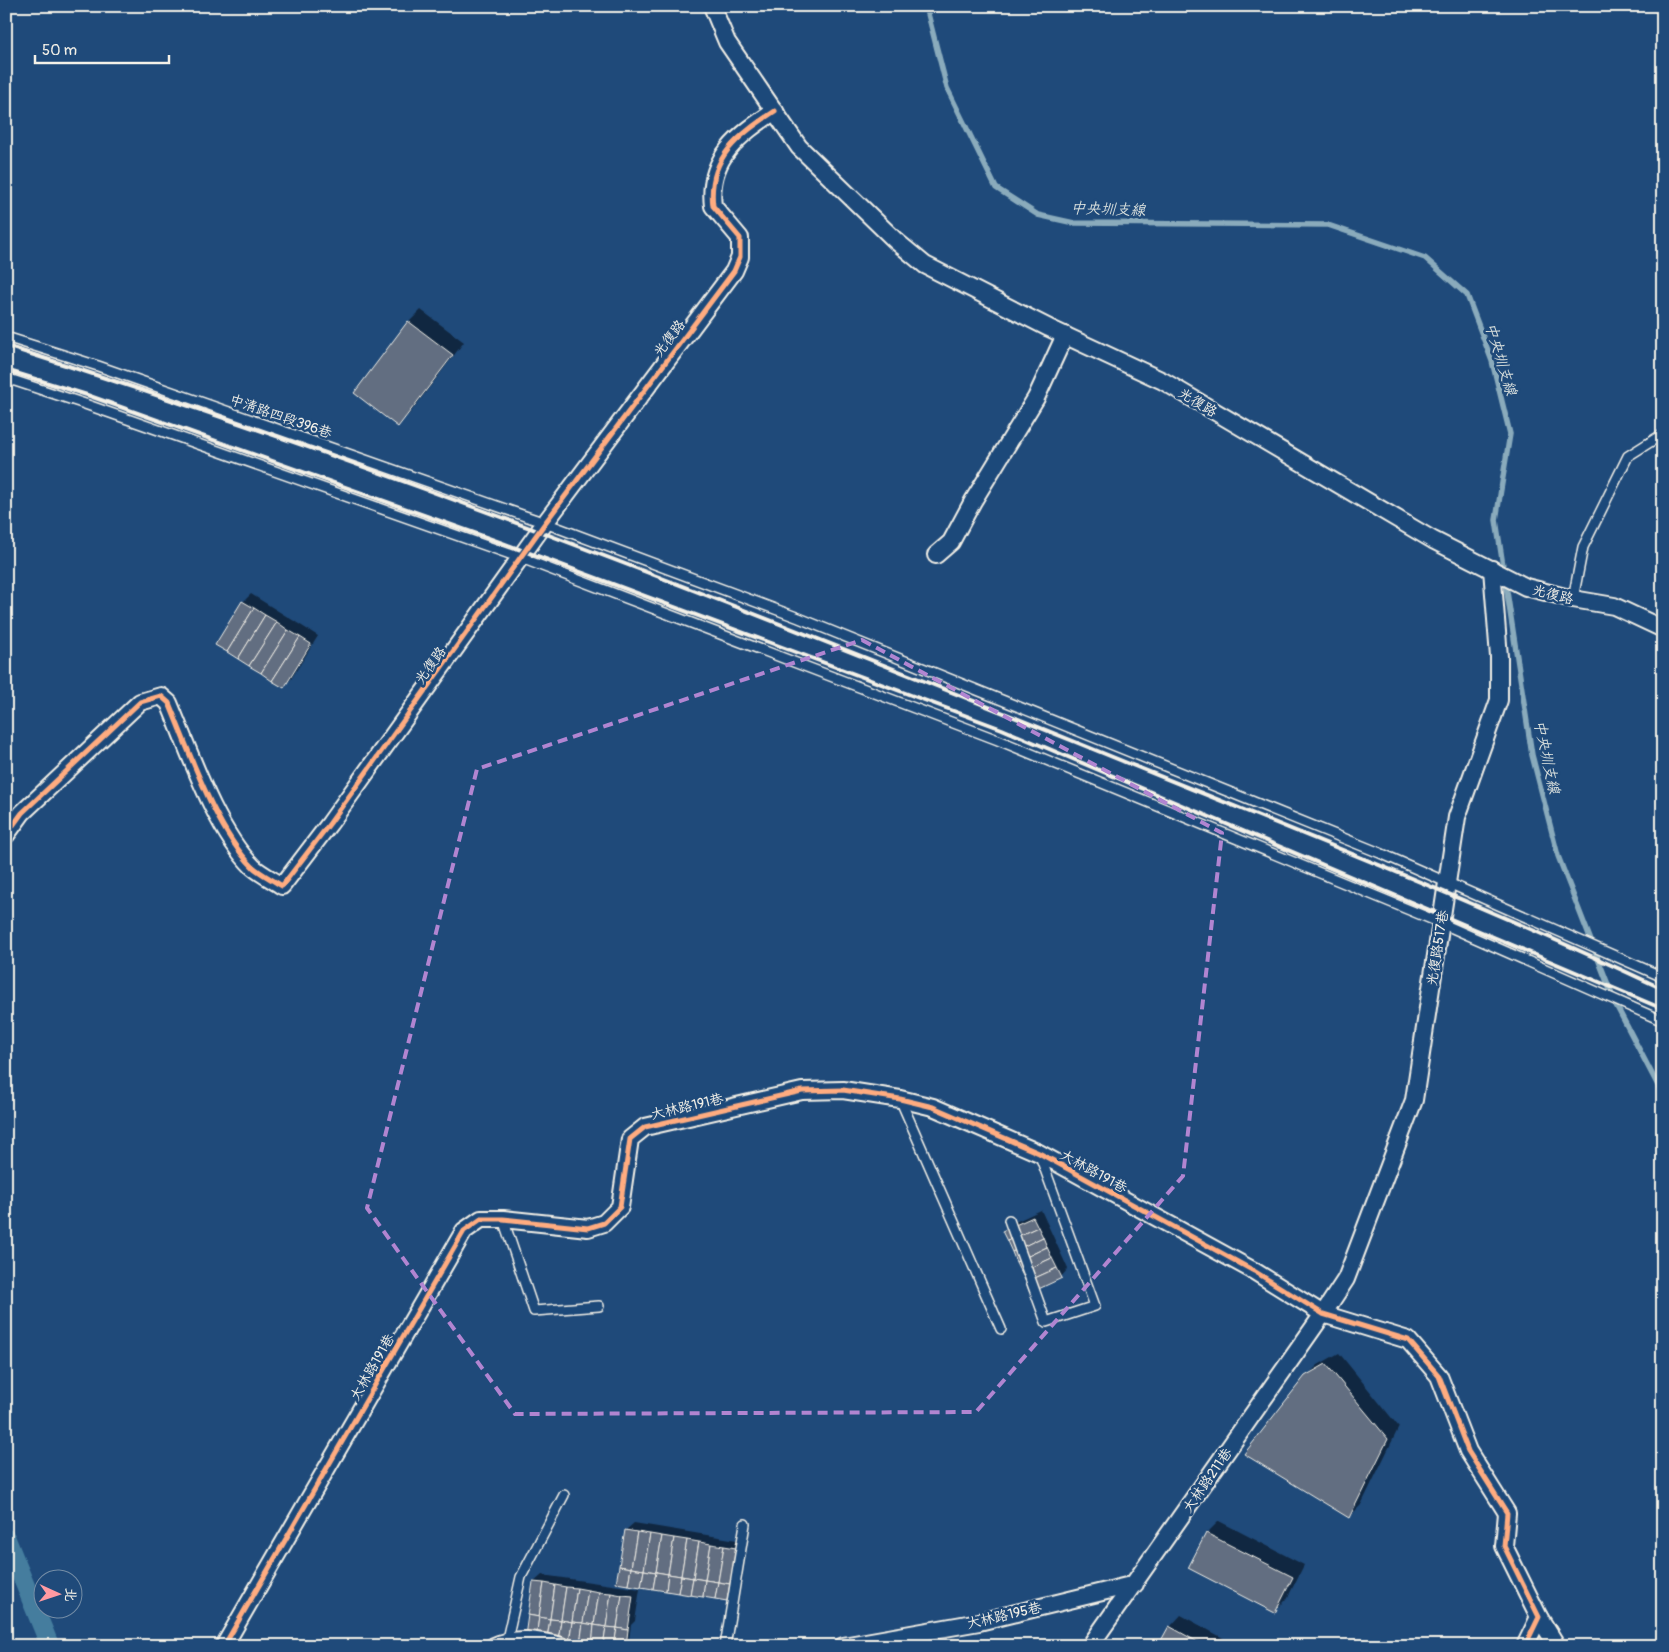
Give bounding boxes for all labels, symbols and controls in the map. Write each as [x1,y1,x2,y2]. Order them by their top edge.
scale bar [35,32,169,64]
text: 50 m [42,41,77,60]
water label: 中央圳支線 [1070,199,1147,220]
street label: 光復路 [650,316,689,360]
water label: 中央圳支線 [1480,320,1521,399]
street label: 光復路 [1175,384,1220,421]
street label: 中清路四段396巷 [227,391,335,442]
street label: 光復路 [1530,581,1575,608]
street label: 光復路 [411,643,450,687]
water label: 中央圳支線 [1529,718,1564,797]
street label: 光復路517巷 [1423,908,1452,987]
street label: 大林路191巷 [649,1090,726,1123]
street label: 大林路191巷 [1057,1146,1131,1197]
street label: 大林路191巷 [347,1330,399,1404]
street label: 大林路211巷 [1179,1444,1236,1516]
north arrow [32,1570,82,1620]
text: 北 [62,1587,79,1602]
street label: 大林路195巷 [965,1598,1044,1632]

